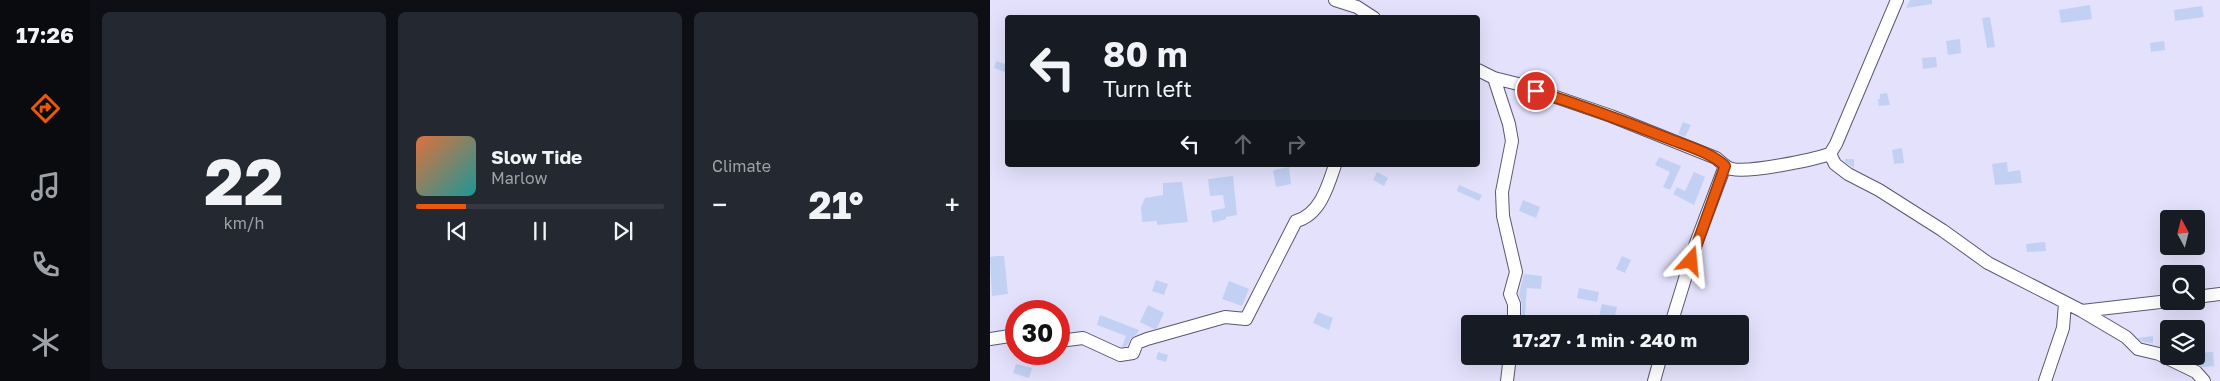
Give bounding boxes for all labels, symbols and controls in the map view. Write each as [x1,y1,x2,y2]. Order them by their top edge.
text: 17:26 [16,21,74,48]
text: 80 m [1103,33,1188,75]
icon: left [1020,35,1085,100]
pin [1515,70,1557,112]
text: Turn left [1103,75,1192,102]
icon: arrive [1522,77,1550,105]
icon: directions [28,91,63,126]
icon: left [1176,130,1204,158]
icon: ahead [1229,130,1257,158]
icon: right [1282,130,1310,158]
text: 22 [204,141,284,219]
text: Slow Tide [491,145,582,168]
text: Climate [712,156,771,176]
text: Marlow [491,168,547,188]
icon: music [28,169,63,204]
text: 21° [809,182,864,227]
text: − [712,188,727,221]
text: + [945,188,960,221]
north arrow [2160,210,2205,255]
map controls [2160,210,2205,365]
text: km/h [224,213,264,233]
icon: previous [443,217,471,245]
icon: pause [526,217,554,245]
icon: next [609,217,637,245]
position arrow [1664,234,1716,286]
icon: phone [28,247,63,282]
button: search [2160,265,2205,310]
speed limit sign: 30 [1005,300,1070,365]
button: layers [2160,320,2205,365]
icon: climate [28,325,63,360]
text: 17:27 · 1 min · 240 m [1513,328,1697,351]

